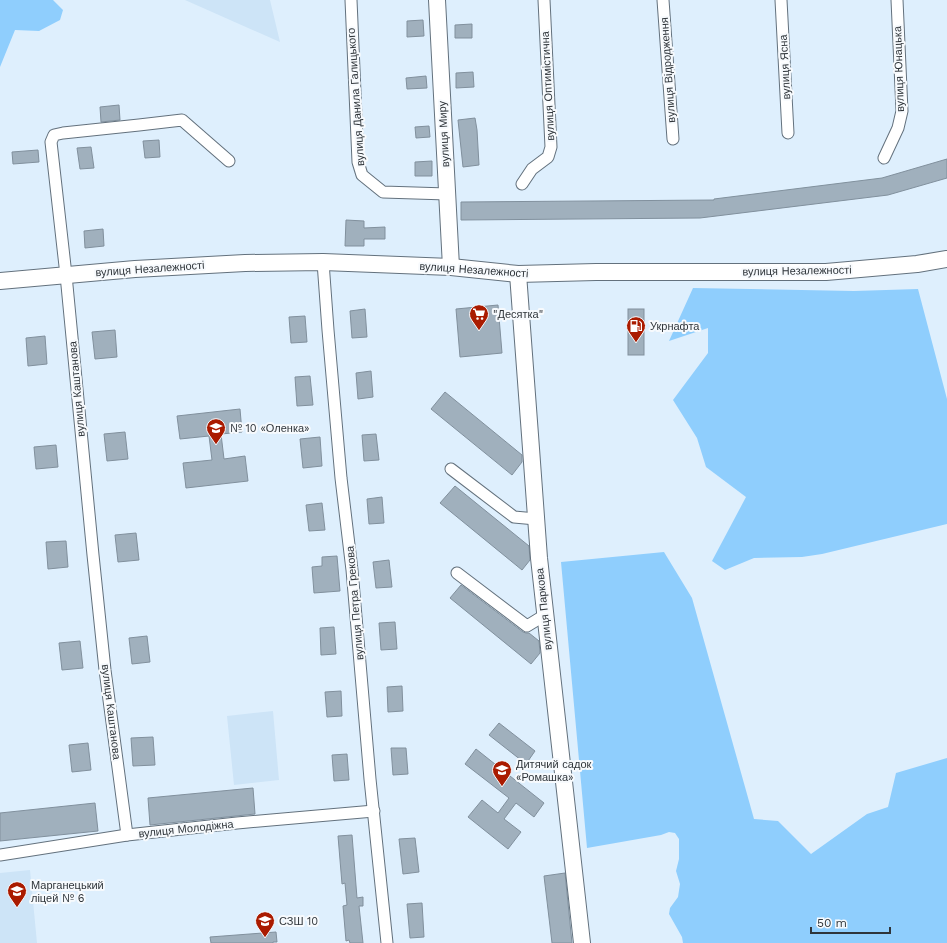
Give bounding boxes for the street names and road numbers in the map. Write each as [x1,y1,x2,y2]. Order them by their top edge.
street label: вулиця Відродження [658,17,678,123]
street label: вулиця Юнацька [891,25,907,112]
street label: вулиця Данила Галицького [345,27,367,167]
street label: вулиця Оптимістична [539,30,557,141]
street label: вулиця Ясна [777,33,793,100]
street label: вулиця Миру [436,100,452,167]
street label: вулиця Незалежності [95,259,205,279]
street label: вулиця Незалежності [419,260,529,280]
street label: вулиця Незалежності [742,264,852,278]
street label: вулиця Каштанова [66,340,88,437]
street label: вулиця Петра Грекова [343,544,366,661]
street label: вулиця Паркова [533,566,555,651]
street label: вулиця Каштанова [99,664,123,761]
street label: вулиця Молодіжна [138,817,235,840]

